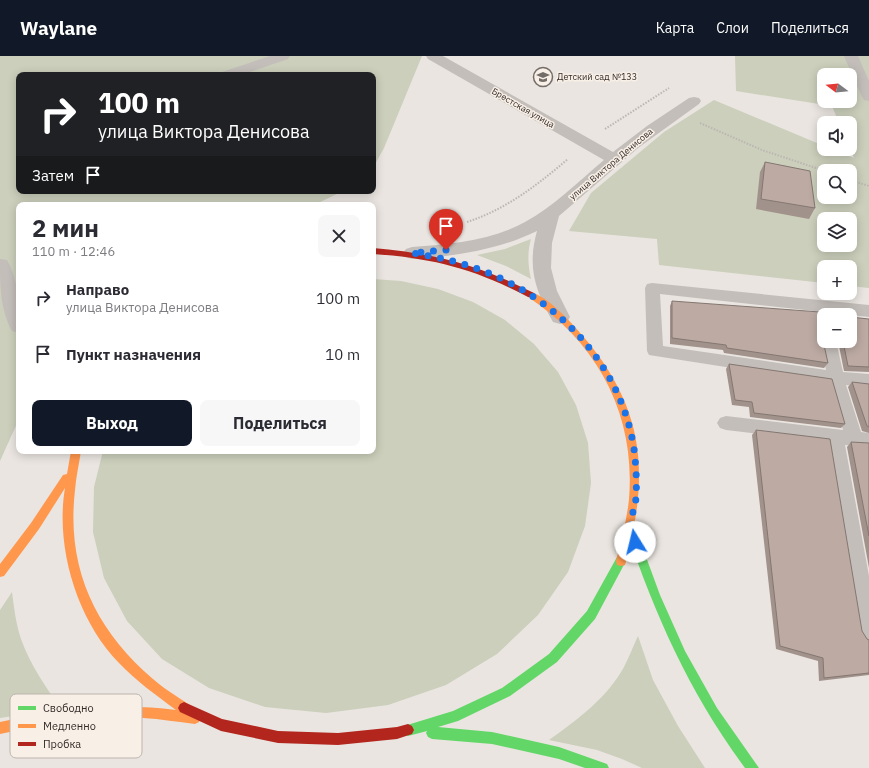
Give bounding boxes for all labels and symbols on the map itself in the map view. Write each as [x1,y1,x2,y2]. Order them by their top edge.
school or university icon: Детский сад №133 [532,66,554,88]
north arrow [817,68,857,108]
place label: Детский сад №133 [557,71,637,82]
street label: Брестская улица [490,85,557,130]
street label: улица Виктора Денисова [567,125,655,202]
pin [429,209,463,250]
position arrow [614,521,656,563]
legend [10,694,142,758]
text: Свободно [43,701,94,715]
text: Медленно [43,719,96,733]
text: Пробка [43,737,81,751]

